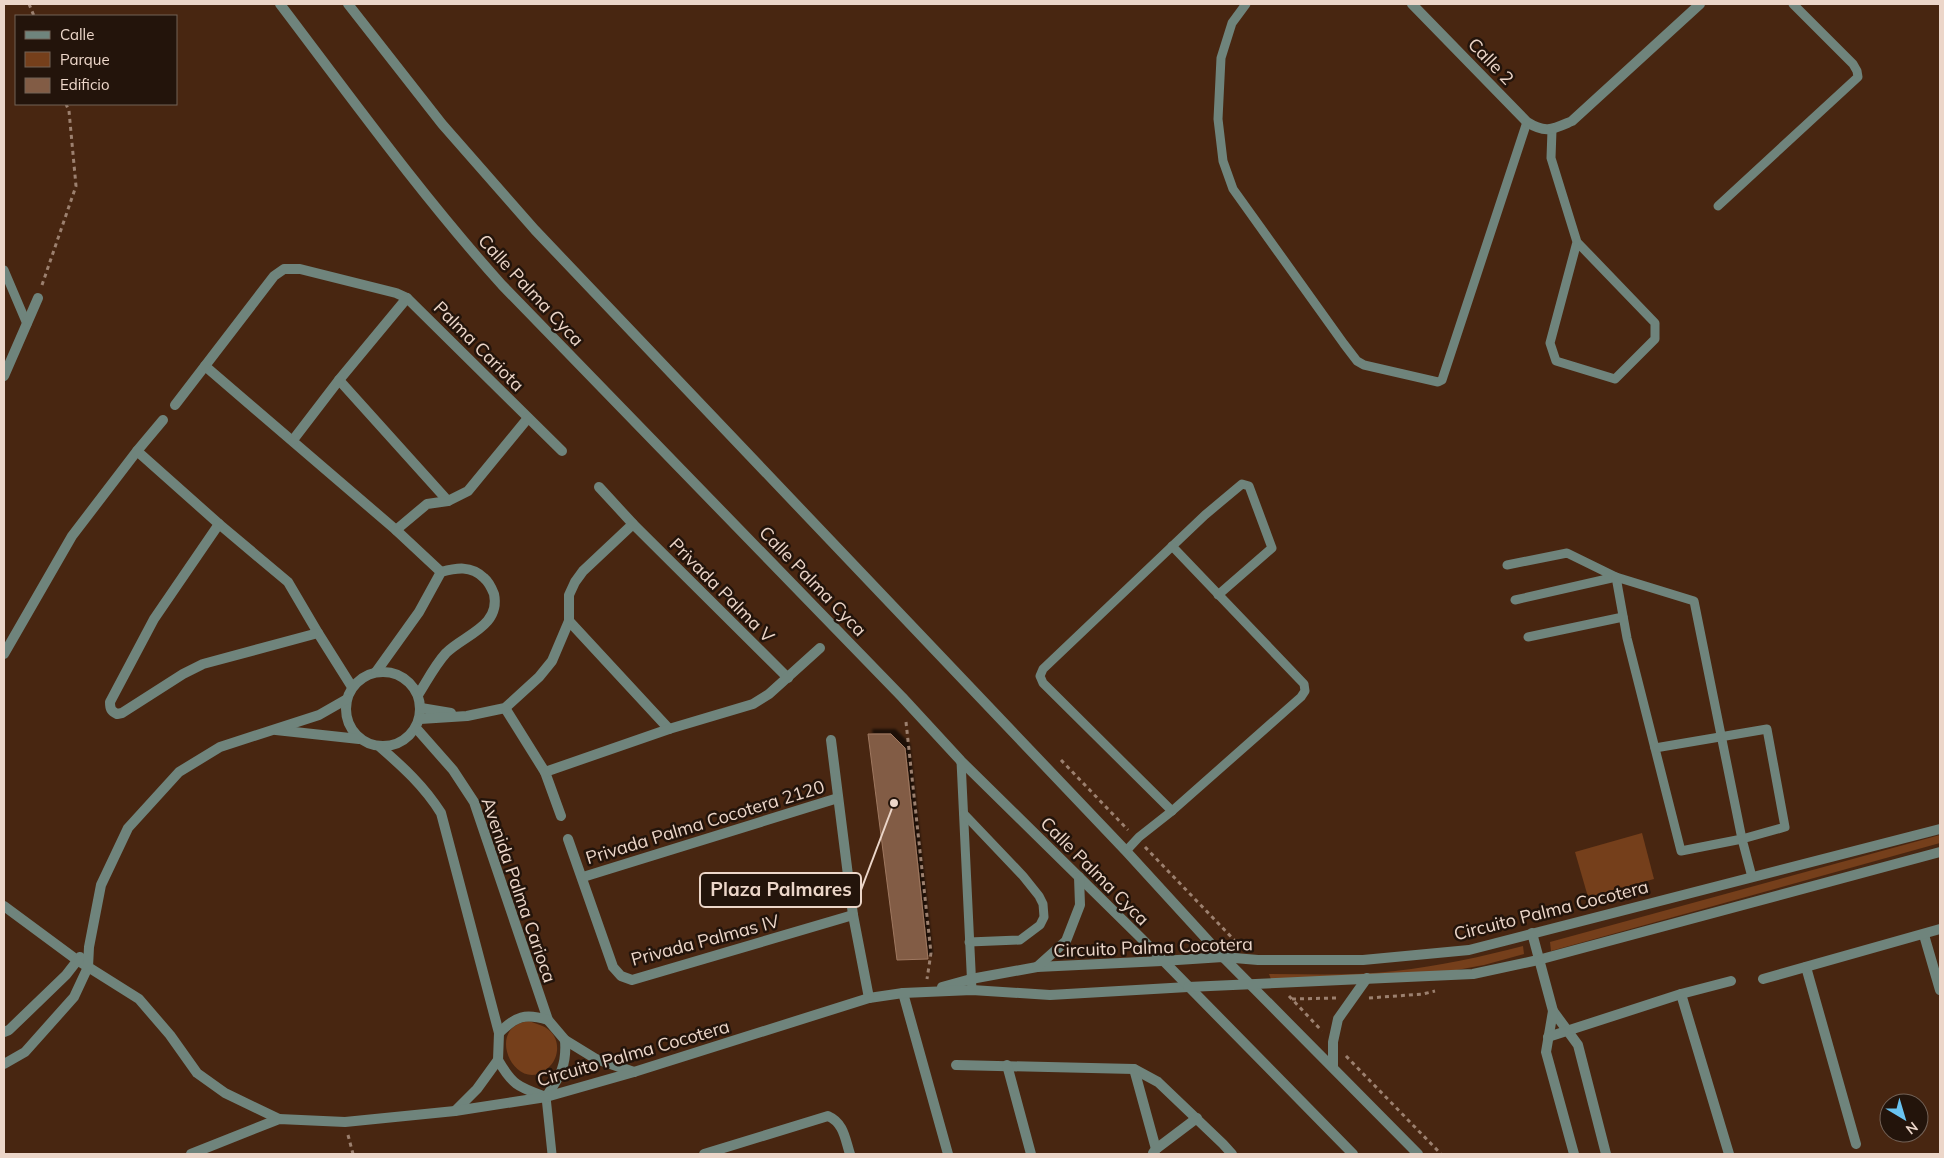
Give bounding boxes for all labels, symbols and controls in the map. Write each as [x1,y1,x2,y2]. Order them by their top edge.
legend [15,15,178,105]
text: Calle [60,25,94,44]
street label: Calle 2 [1463,33,1519,89]
text: Parque [60,50,110,69]
text: Edificio [60,75,110,94]
street label: Calle Palma Cyca [473,229,589,351]
street label: Palma Cariota [429,296,529,396]
street label: Calle Palma Cyca [755,521,871,641]
street label: Privada Palma V [665,533,780,648]
street label: Privada Palma Cocotera 2120 [583,775,827,869]
street label: Avenida Palma Carioca [476,794,562,986]
street label: Calle Palma Cyca [1036,812,1154,930]
callout: Plaza Palmares [700,873,861,907]
street label: Circuito Palma Cocotera [1451,875,1651,945]
text: Plaza Palmares [710,877,852,901]
street label: Privada Palmas IV [628,909,782,971]
street label: Circuito Palma Cocotera [1053,932,1253,962]
street label: Circuito Palma Cocotera [534,1014,732,1092]
north arrow [1879,1093,1929,1143]
text: N [1902,1118,1922,1139]

